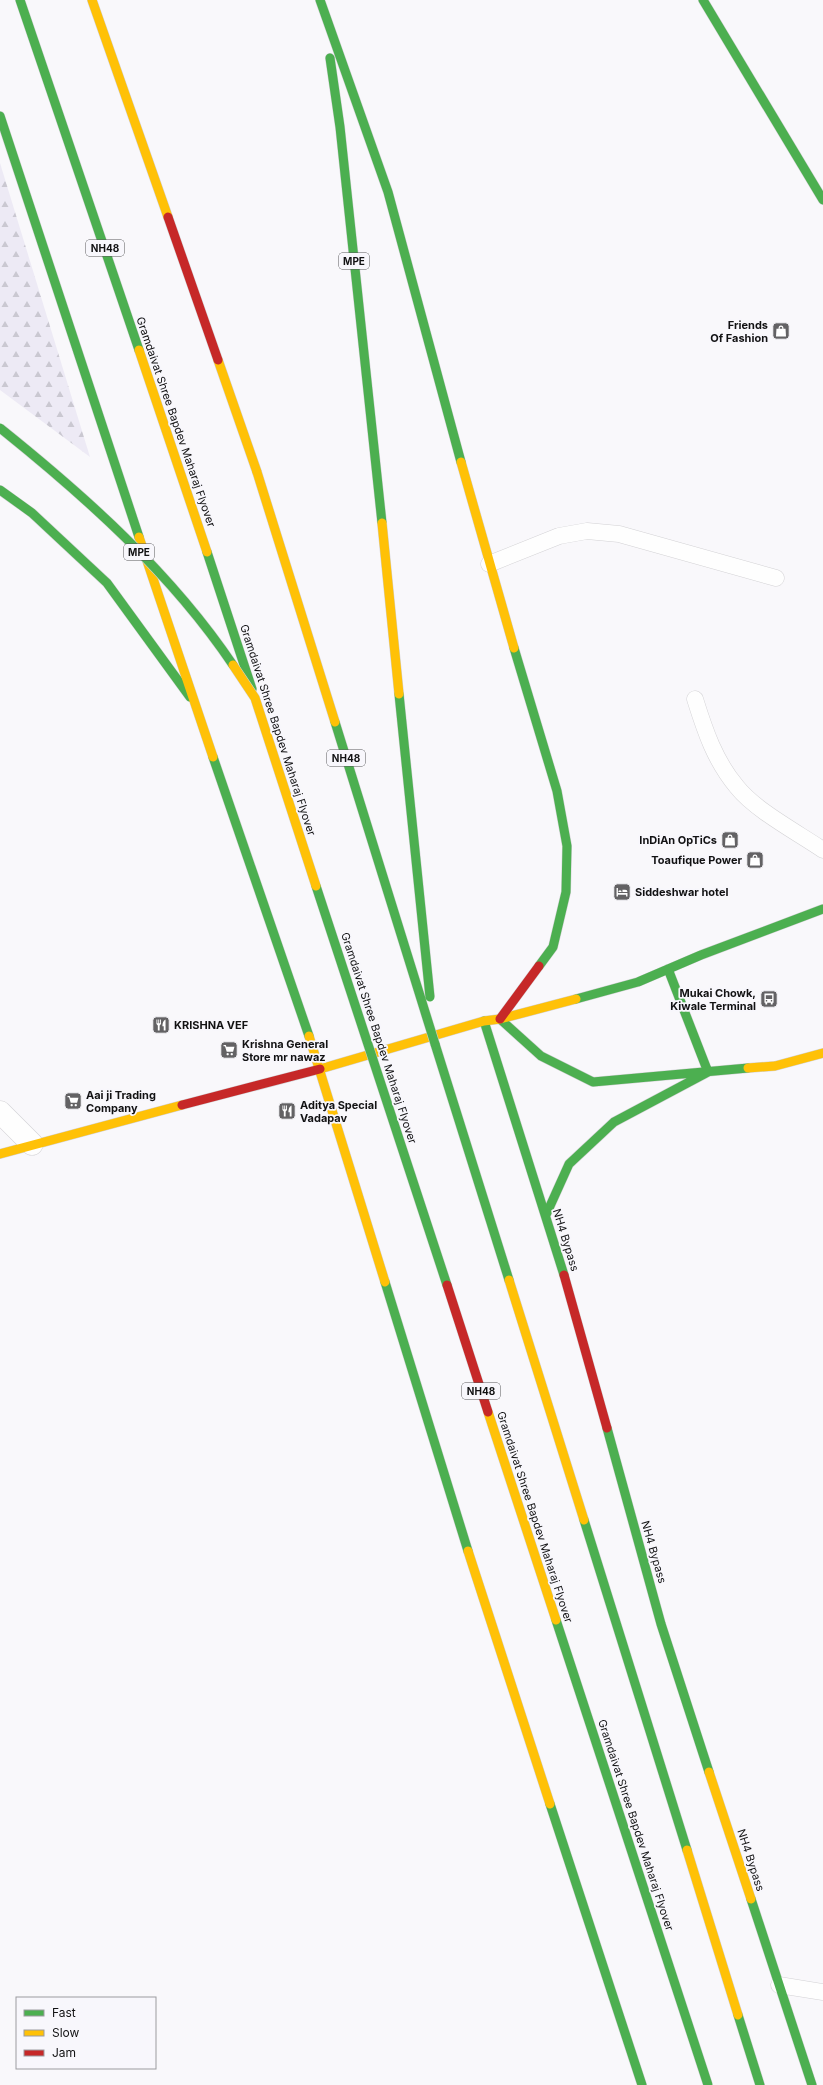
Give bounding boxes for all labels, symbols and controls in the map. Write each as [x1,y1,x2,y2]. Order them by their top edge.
road number: NH48 [86,240,124,256]
road number: MPE [339,253,369,269]
street label: Gramdaivat Shree Bapdev Maharaj Flyover [133,315,219,529]
place label: Friends Of Fashion [710,318,768,345]
shop icon: Friends Of Fashion [771,321,791,341]
road number: MPE [124,544,154,560]
street label: Gramdaivat Shree Bapdev Maharaj Flyover [237,623,319,837]
road number: NH48 [327,750,365,766]
shop icon: InDiAn OpTiCs [720,830,740,850]
place label: InDiAn OpTiCs [639,833,717,847]
shop icon: Toaufique Power [745,850,765,870]
place label: Toaufique Power [651,853,743,867]
hotel icon: Siddeshwar hotel [612,882,632,902]
place label: Siddeshwar hotel [635,885,728,899]
street label: Gramdaivat Shree Bapdev Maharaj Flyover [338,931,420,1145]
place label: Mukai Chowk, Kiwale Terminal [670,986,756,1013]
bus stop icon: Mukai Chowk, Kiwale Terminal [759,989,779,1009]
restaurant icon: KRISHNA VEF [151,1015,171,1035]
place label: KRISHNA VEF [174,1018,248,1032]
place label: Krishna General Store mr nawaz [242,1037,328,1064]
supermarket icon: Krishna General Store mr nawaz [219,1040,239,1060]
place label: Aai ji Trading Company [86,1088,156,1115]
supermarket icon: Aai ji Trading Company [63,1091,83,1111]
place label: Aditya Special Vadapav [300,1098,377,1125]
restaurant icon: Aditya Special Vadapav [277,1101,297,1121]
street label: NH4 Bypass [550,1207,582,1273]
road number: NH48 [462,1383,500,1399]
street label: Gramdaivat Shree Bapdev Maharaj Flyover [494,1410,576,1624]
street label: NH4 Bypass [638,1519,670,1585]
street label: Gramdaivat Shree Bapdev Maharaj Flyover [595,1718,677,1932]
street label: NH4 Bypass [734,1827,768,1893]
legend [16,1997,156,2069]
text: Fast [52,2005,76,2020]
text: Slow [52,2025,80,2040]
text: Jam [52,2045,76,2060]

